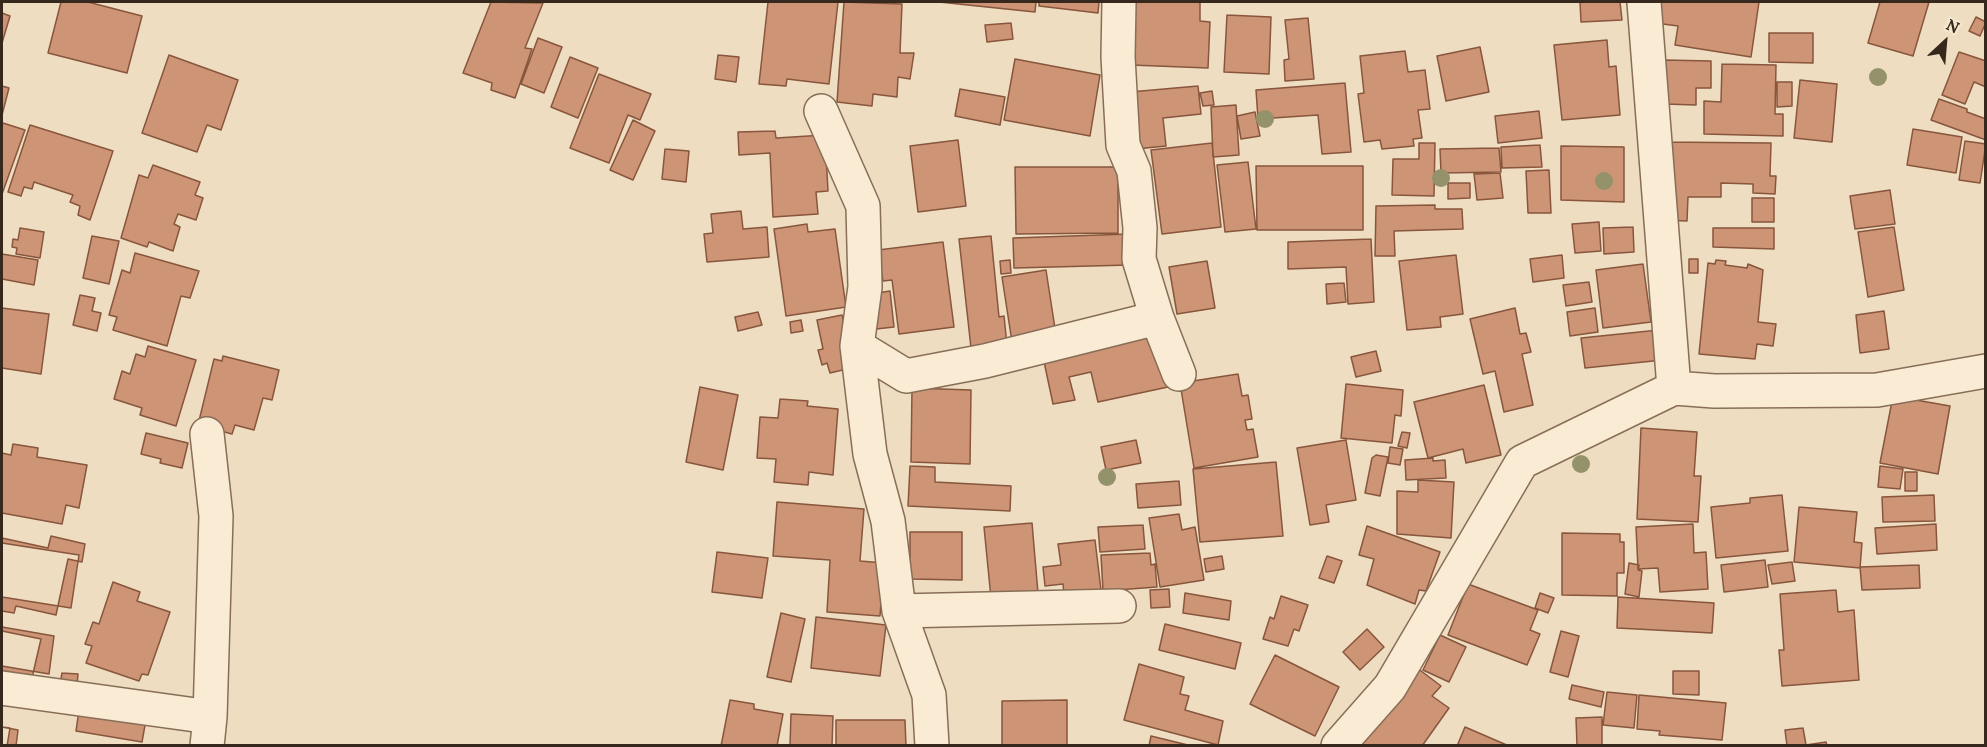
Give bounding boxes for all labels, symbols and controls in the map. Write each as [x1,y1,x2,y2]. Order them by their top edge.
north arrow [1915,12,1975,72]
text: N [1943,14,1963,38]

